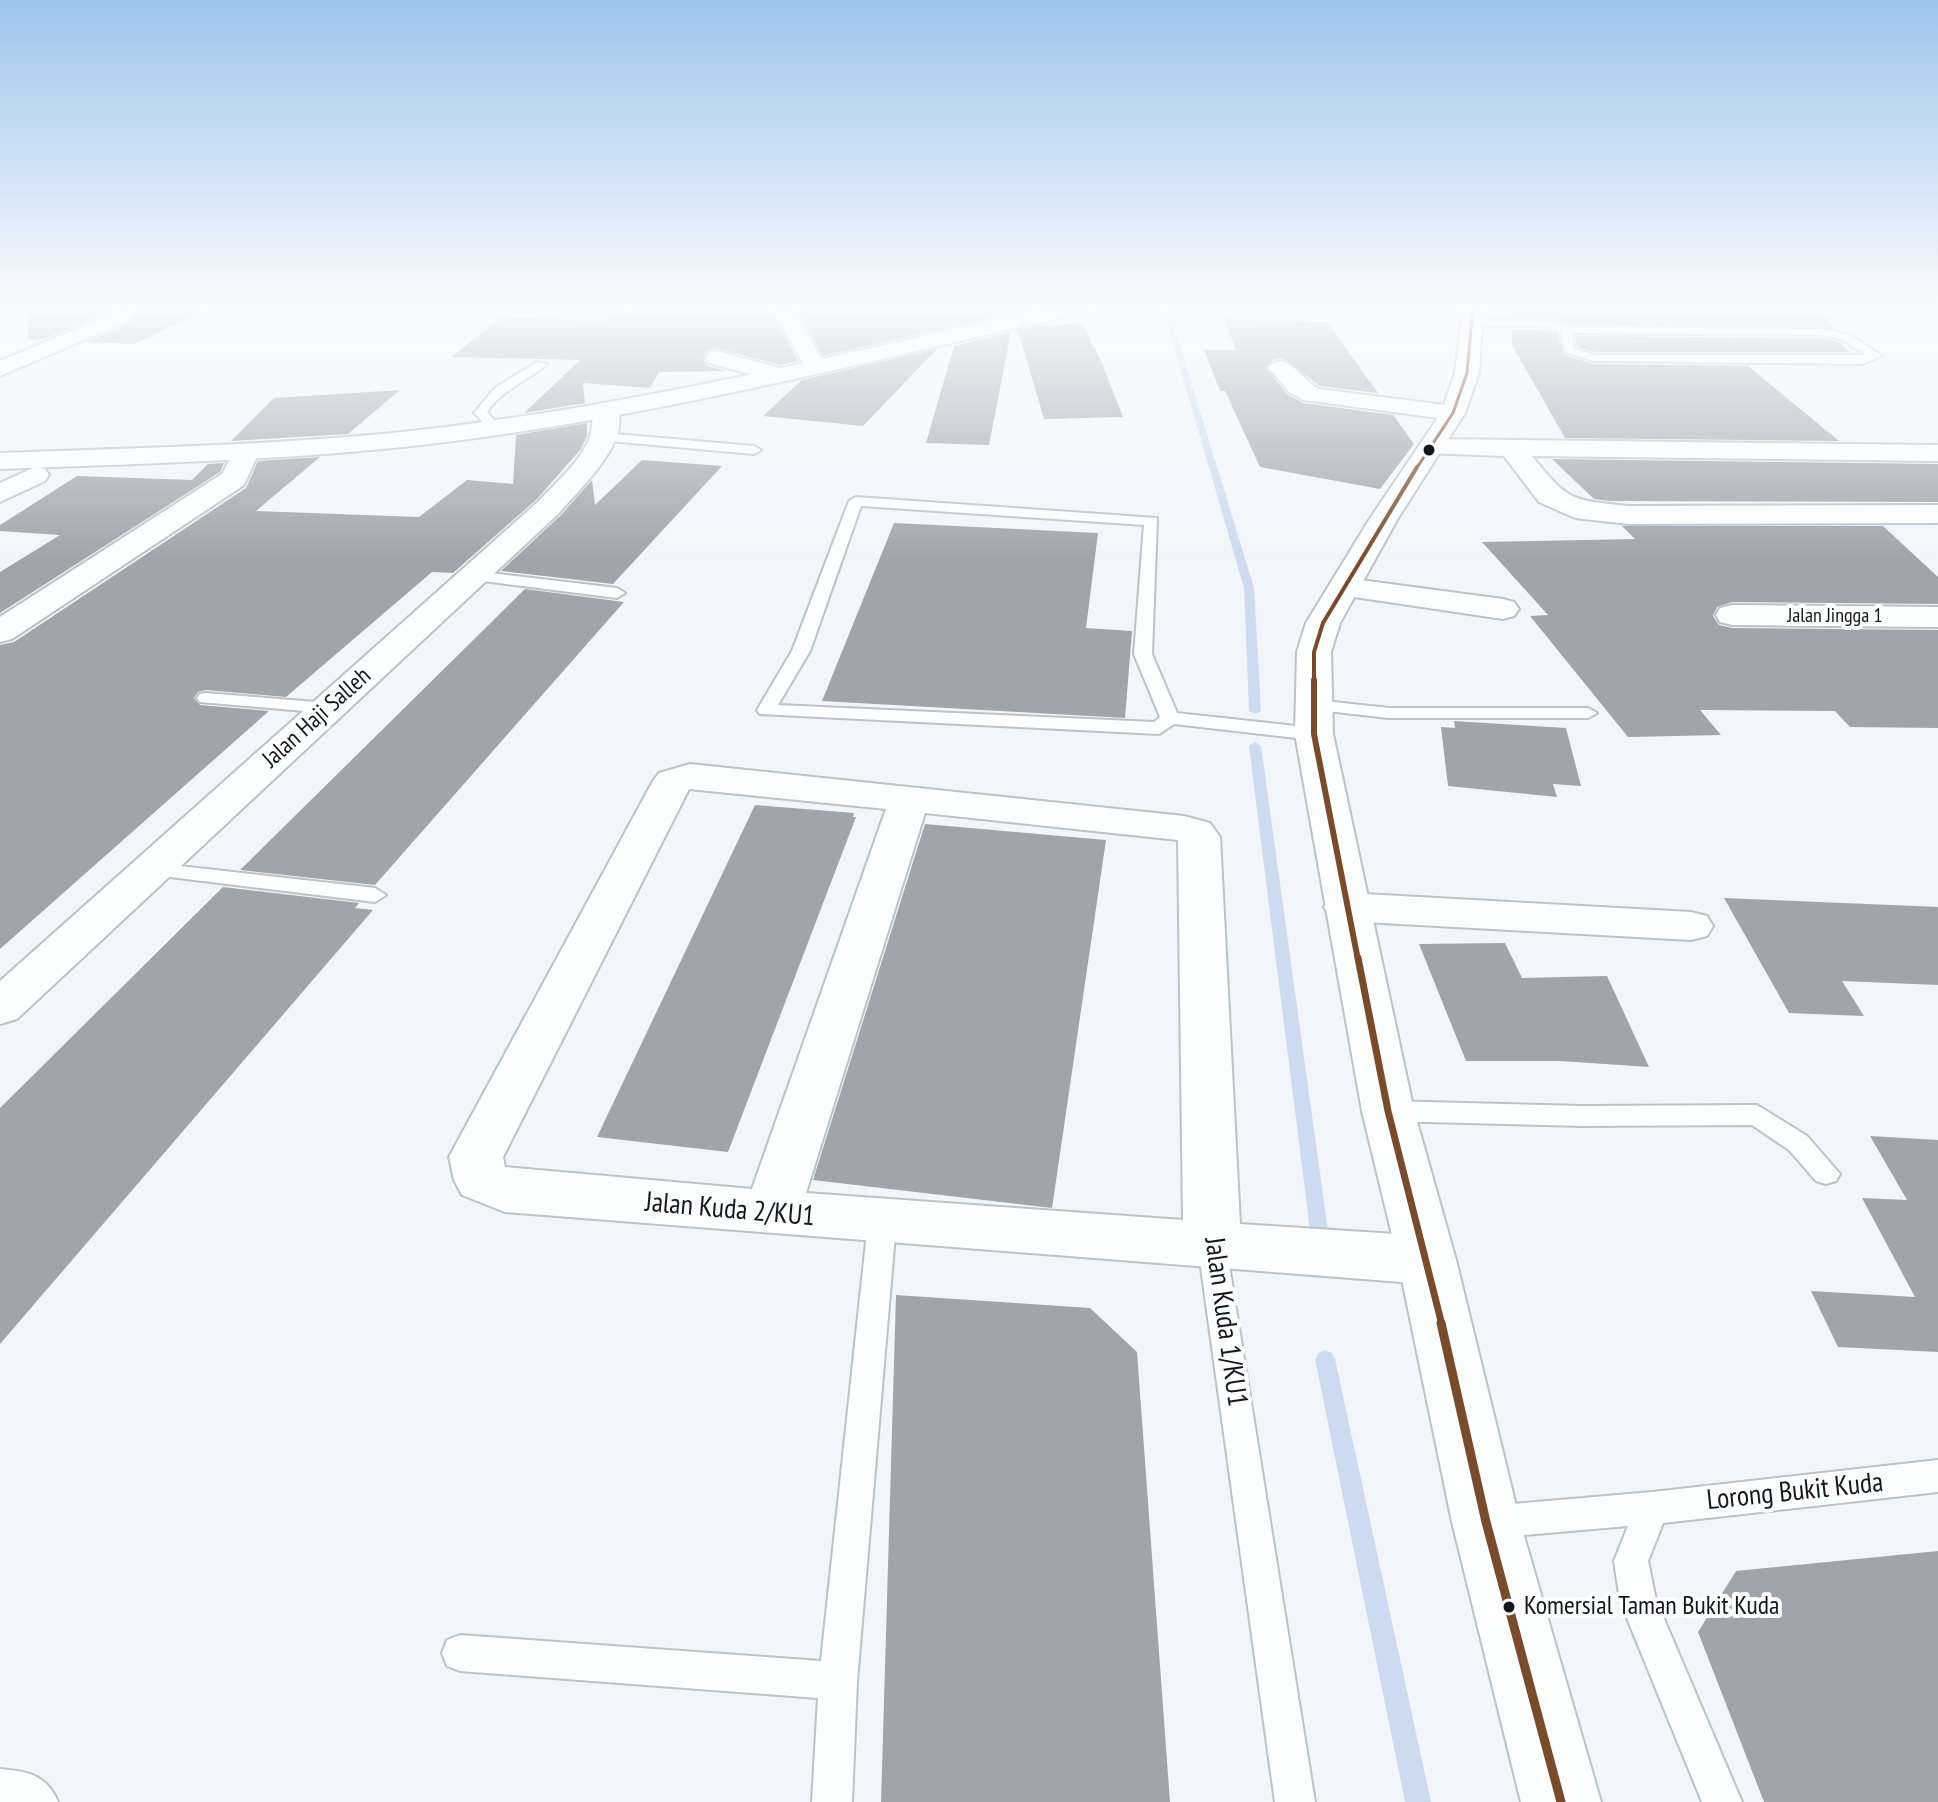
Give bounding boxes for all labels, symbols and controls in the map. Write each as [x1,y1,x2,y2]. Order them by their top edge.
unlabelled marker [1421,442,1437,458]
street label: Jalan Jingga 1 [1788,604,1882,628]
street label: Jalan Haji Salleh [257,662,377,774]
street label: Jalan Kuda 2/KU1 [644,1186,816,1234]
street label: Jalan Kuda 1/KU1 [1197,1235,1253,1409]
street label: Lorong Bukit Kuda [1705,1466,1885,1518]
place label: Komersial Taman Bukit Kuda [1524,1591,1779,1623]
marker: Komersial Taman Bukit Kuda [1501,1599,1517,1615]

